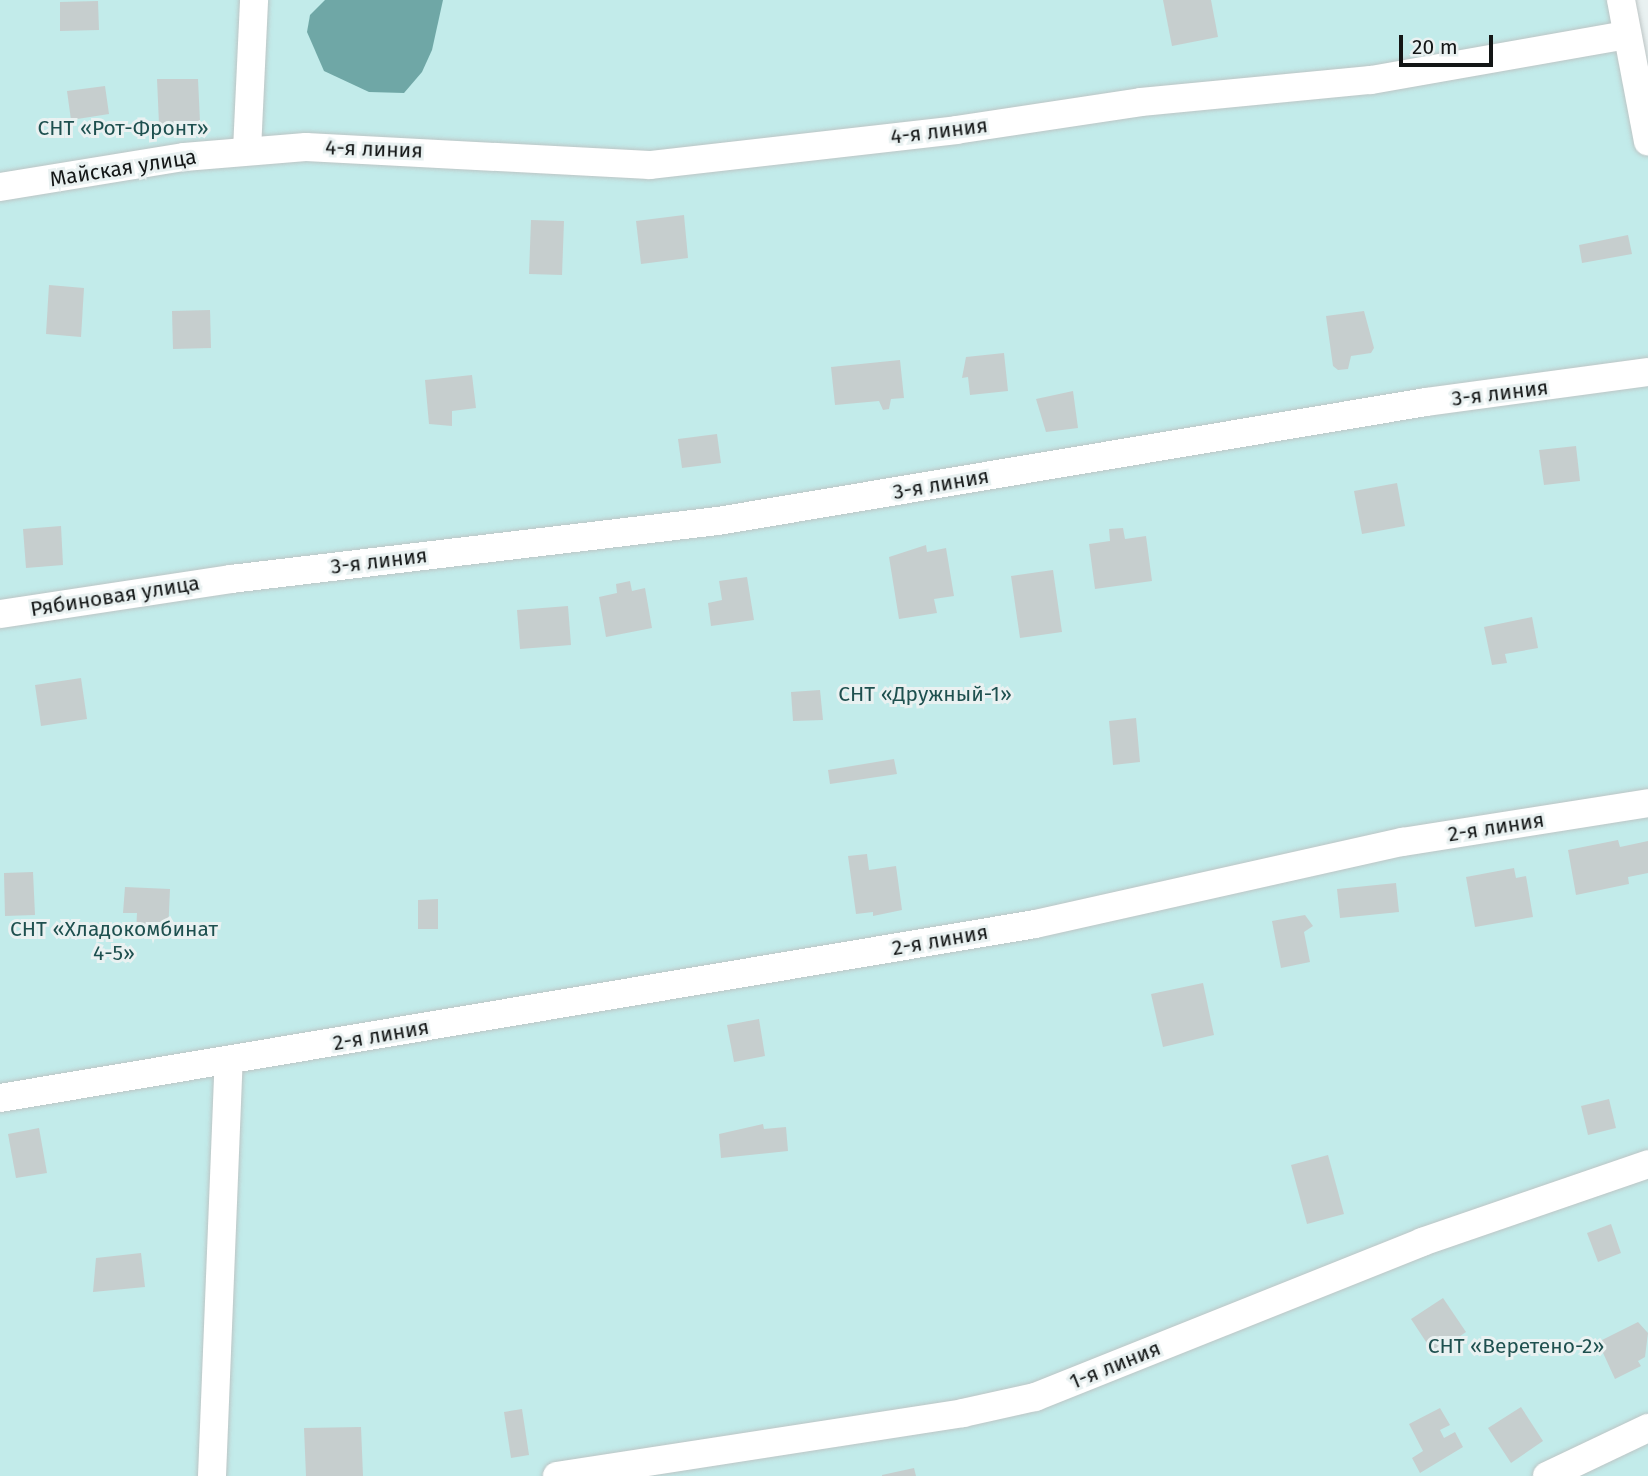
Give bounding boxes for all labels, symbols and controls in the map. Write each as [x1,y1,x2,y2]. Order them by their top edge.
scale bar [1403,21,1498,65]
text: 20 m [1412,34,1458,60]
street label: 4-я линия [889,113,989,149]
park label: СНТ «Рот-Фронт» [37,115,209,141]
street label: 4-я линия [325,135,423,163]
street label: Майская улица [48,144,198,192]
street label: 3-я линия [1450,375,1550,411]
street label: 3-я линия [891,463,991,505]
street label: 3-я линия [329,543,429,579]
street label: Рябиновая улица [29,570,201,622]
park label: СНТ «Дружный-1» [838,681,1012,707]
street label: 2-я линия [1446,807,1546,847]
park label: СНТ «Хладокомбинат 4-5» [10,916,218,966]
street label: 2-я линия [890,919,990,961]
street label: 2-я линия [331,1014,431,1056]
park label: СНТ «Веретено-2» [1428,1333,1604,1359]
street label: 1-я линия [1066,1335,1164,1395]

